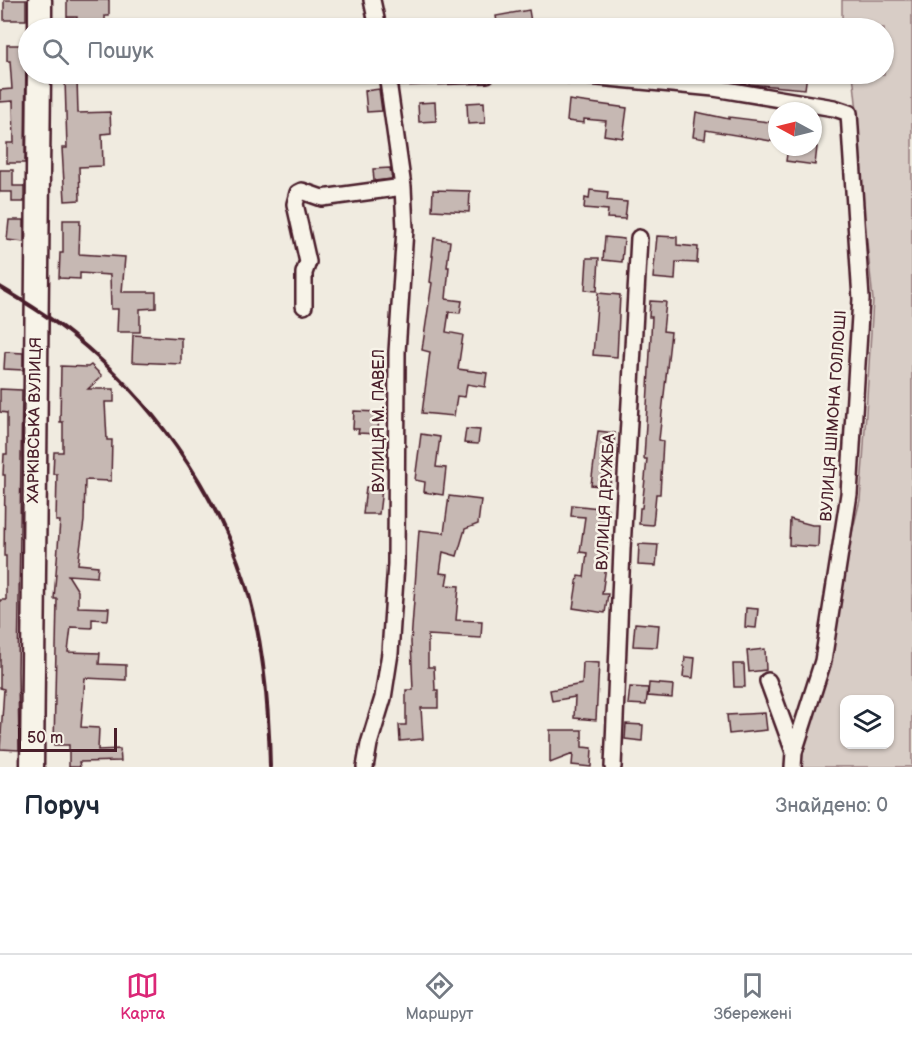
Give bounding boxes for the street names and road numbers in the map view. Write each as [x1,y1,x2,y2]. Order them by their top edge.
street label: ВУЛИЦЯ ШІМОНА ГОЛЛОШІ [817,310,851,522]
street label: ХАРКІВСЬКА ВУЛИЦЯ [24,337,46,503]
street label: ВУЛИЦЯ М. ПАВЕЛ [370,349,389,493]
street label: ВУЛИЦЯ ДРУЖБА [593,433,619,571]

